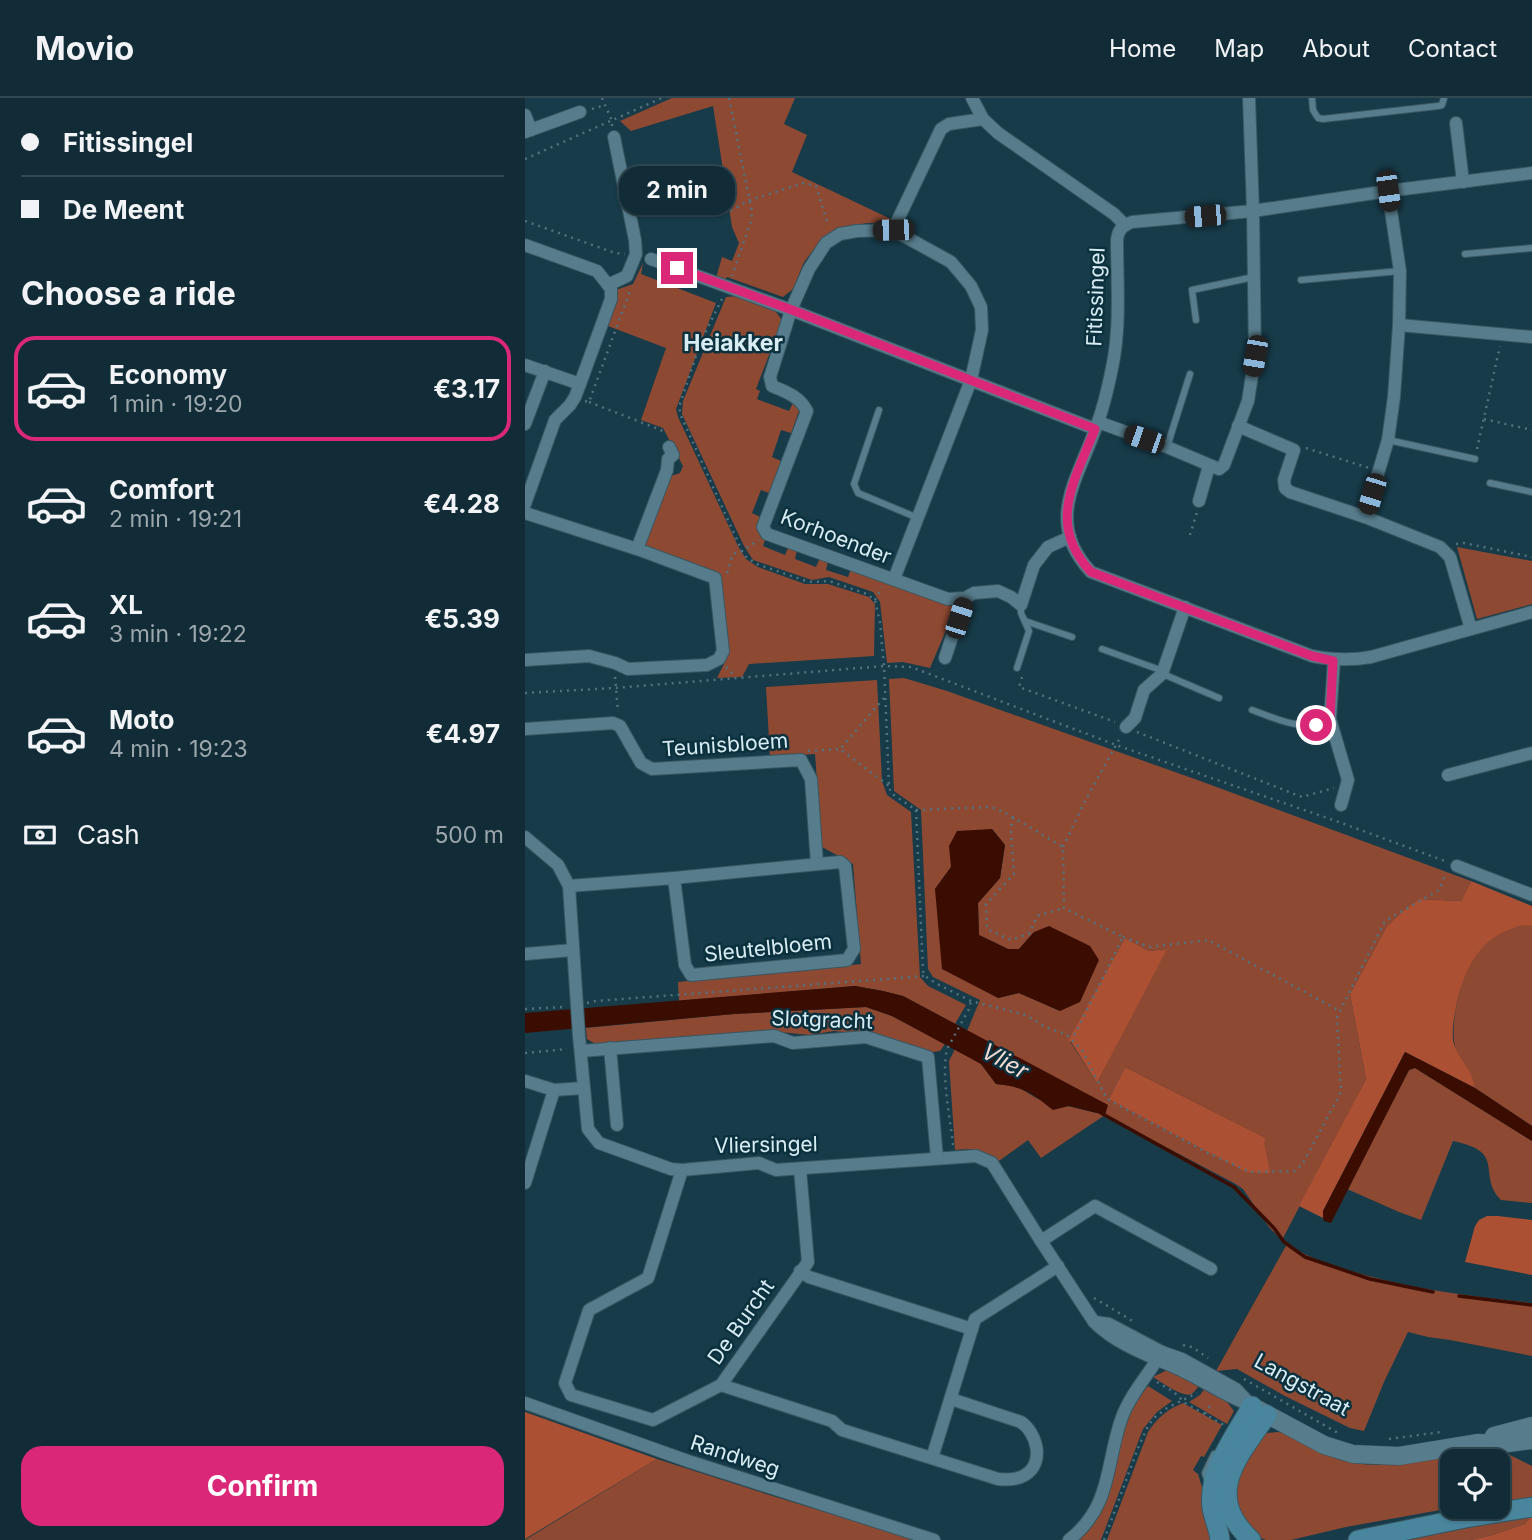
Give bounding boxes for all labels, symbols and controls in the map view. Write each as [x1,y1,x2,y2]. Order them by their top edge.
text: Movio [35,28,134,68]
text: Home [1109,34,1176,63]
text: Map [1214,34,1264,63]
text: About [1302,34,1370,63]
text: Contact [1408,34,1497,63]
text: Fitissingel [63,127,193,158]
callout: 2 min [619,166,735,216]
car [1375,169,1402,213]
text: 2 min [646,176,708,204]
text: De Meent [63,194,184,225]
car [1184,204,1227,228]
car [872,219,915,241]
street label: Fitissingel [1081,247,1110,347]
route end [661,252,693,284]
text: Choose a ride [21,274,236,313]
district label: Heiakker [683,329,783,357]
car [1242,333,1269,379]
icon: car [25,357,88,420]
text: Economy [109,359,227,390]
text: €3.17 [433,373,500,404]
text: 1 min · 19:20 [109,390,242,418]
car [1121,422,1168,456]
car [1356,471,1389,517]
icon: car [25,472,88,535]
text: Comfort [109,474,214,505]
text: €4.28 [424,488,500,519]
street label: Korhoender [777,504,895,569]
text: 2 min · 19:21 [109,505,242,533]
icon: car [25,587,88,650]
text: XL [109,589,143,620]
car [943,595,976,641]
text: €5.39 [424,603,500,634]
text: 3 min · 19:22 [109,620,247,648]
icon: car [25,702,88,765]
text: Moto [109,704,174,735]
route start [1300,709,1332,741]
text: €4.97 [426,718,500,749]
street label: Teunisbloem [661,728,789,761]
text: 4 min · 19:23 [109,735,248,763]
icon: cash [21,816,59,854]
text: Cash [77,819,140,850]
text: 500 m [434,821,504,849]
street label: Sleutelbloem [703,928,833,967]
street label: Slotgracht [771,1005,873,1034]
water label: Vlier [977,1037,1034,1086]
street label: Vliersingel [714,1131,818,1158]
street label: De Burcht [702,1274,779,1369]
street label: Langstraat [1250,1348,1354,1421]
street label: Randweg [687,1429,783,1482]
button: Confirm [21,1446,504,1526]
map controls [1440,1449,1510,1519]
button: locate [1440,1449,1510,1519]

